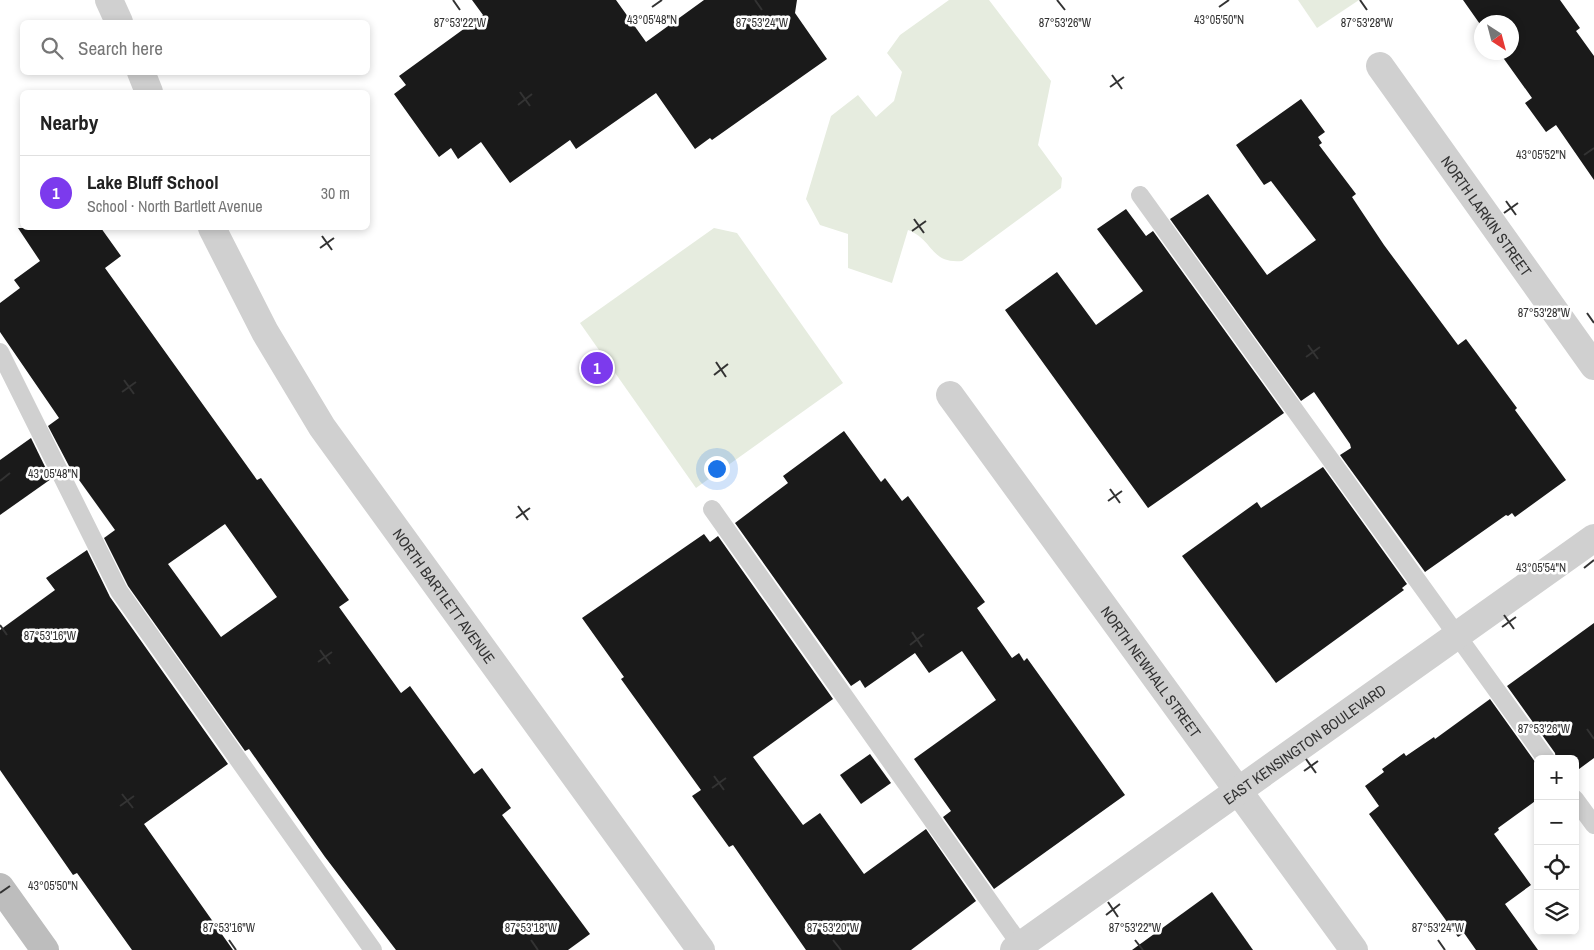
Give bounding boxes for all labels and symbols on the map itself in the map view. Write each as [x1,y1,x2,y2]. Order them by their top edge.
text: 43°05'48"N [627,12,677,28]
text: 43°05'50"N [1194,12,1244,28]
text: 87°53'22"W [434,15,487,31]
text: 87°53'24"W [736,15,789,31]
text: 87°53'26"W [1039,15,1092,31]
text: 87°53'28"W [1341,15,1394,31]
north arrow [1474,15,1519,60]
text: 43°05'52"N [1516,147,1566,163]
street label: NORTH LARKIN STREET [1437,151,1537,281]
text: 87°53'28"W [1518,305,1571,321]
pin: 1 [581,349,613,387]
your location [704,456,730,482]
text: 43°05'48"N [28,466,78,482]
street label: NORTH BARTLETT AVENUE [388,524,500,668]
text: 43°05'54"N [1516,560,1566,576]
street label: NORTH NEWHALL STREET [1096,601,1207,742]
text: 87°53'16"W [24,628,77,644]
street label: EAST KENSINGTON BOULEVARD [1219,679,1390,809]
text: 87°53'26"W [1518,721,1571,737]
text: 43°05'50"N [28,878,78,894]
text: 87°53'16"W [203,920,256,936]
text: 87°53'18"W [505,920,558,936]
text: 87°53'20"W [807,920,860,936]
text: 87°53'22"W [1109,920,1162,936]
text: 87°53'24"W [1412,920,1465,936]

